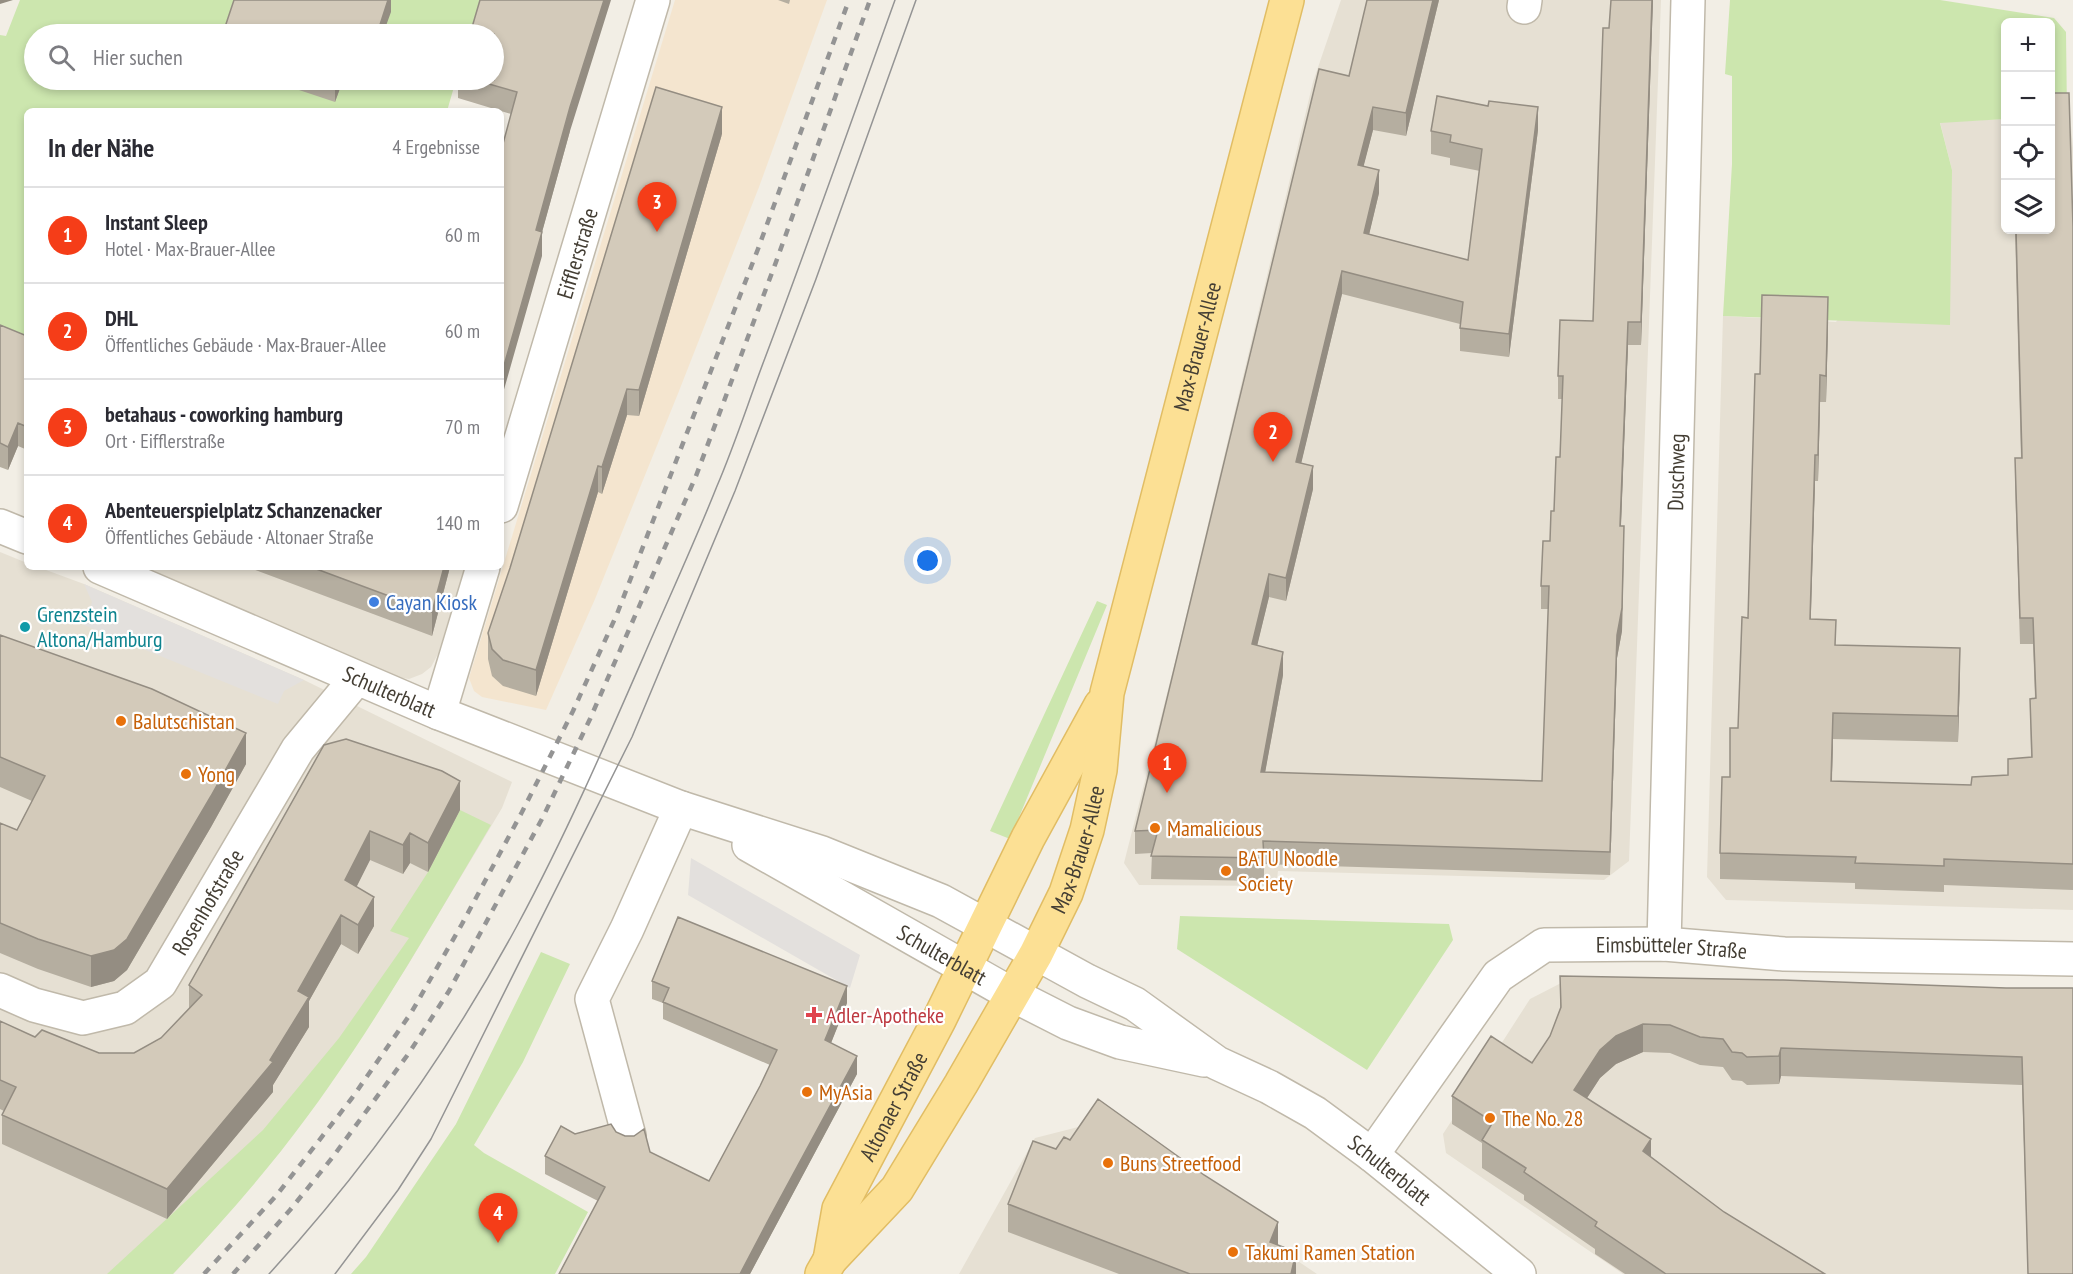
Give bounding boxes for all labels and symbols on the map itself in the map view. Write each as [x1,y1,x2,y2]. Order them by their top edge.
pin: 3 [638,182,676,232]
street label: Eifflerstraße [550,204,604,302]
street label: Max-Brauer-Allee [1167,279,1227,414]
pin: 2 [1254,412,1292,462]
street label: Duschweg [1661,433,1691,511]
your location [913,546,942,575]
place label: Cayan Kiosk [386,588,478,616]
marker: Cayan Kiosk [367,595,381,609]
place label: Grenzstein Altona/Hamburg [37,600,162,653]
marker: Grenzstein Altona/Hamburg [18,620,32,634]
street label: Schulterblatt [339,659,440,724]
place label: Balutschistan [133,707,235,735]
marker: Balutschistan [114,714,128,728]
pin: 1 [1148,744,1186,793]
place label: Yong [198,760,235,788]
marker: Yong [179,767,193,781]
street label: Max-Brauer-Allee [1044,783,1110,918]
place label: Mamalicious [1167,814,1262,842]
marker: Mamalicious [1148,821,1162,835]
street label: Rosenhofstraße [166,844,250,960]
place label: BATU Noodle Society [1238,844,1338,897]
marker: BATU Noodle Society [1219,864,1233,878]
street label: Schulterblatt [892,918,992,991]
street label: Eimsbütteler Straße [1596,930,1748,965]
place label: Adler-Apotheke [826,1001,944,1029]
marker: Adler-Apotheke [807,1008,821,1022]
street label: Altonaer Straße [853,1047,934,1166]
place label: MyAsia [819,1078,873,1106]
marker: MyAsia [800,1085,814,1099]
place label: The No. 28 [1502,1104,1583,1132]
marker: The No. 28 [1483,1111,1497,1125]
street label: Schulterblatt [1343,1128,1437,1211]
place label: Buns Streetfood [1120,1149,1241,1177]
marker: Buns Streetfood [1101,1156,1115,1170]
pin: 4 [478,1194,518,1243]
place label: Takumi Ramen Station [1245,1238,1415,1266]
marker: Takumi Ramen Station [1226,1245,1240,1259]

